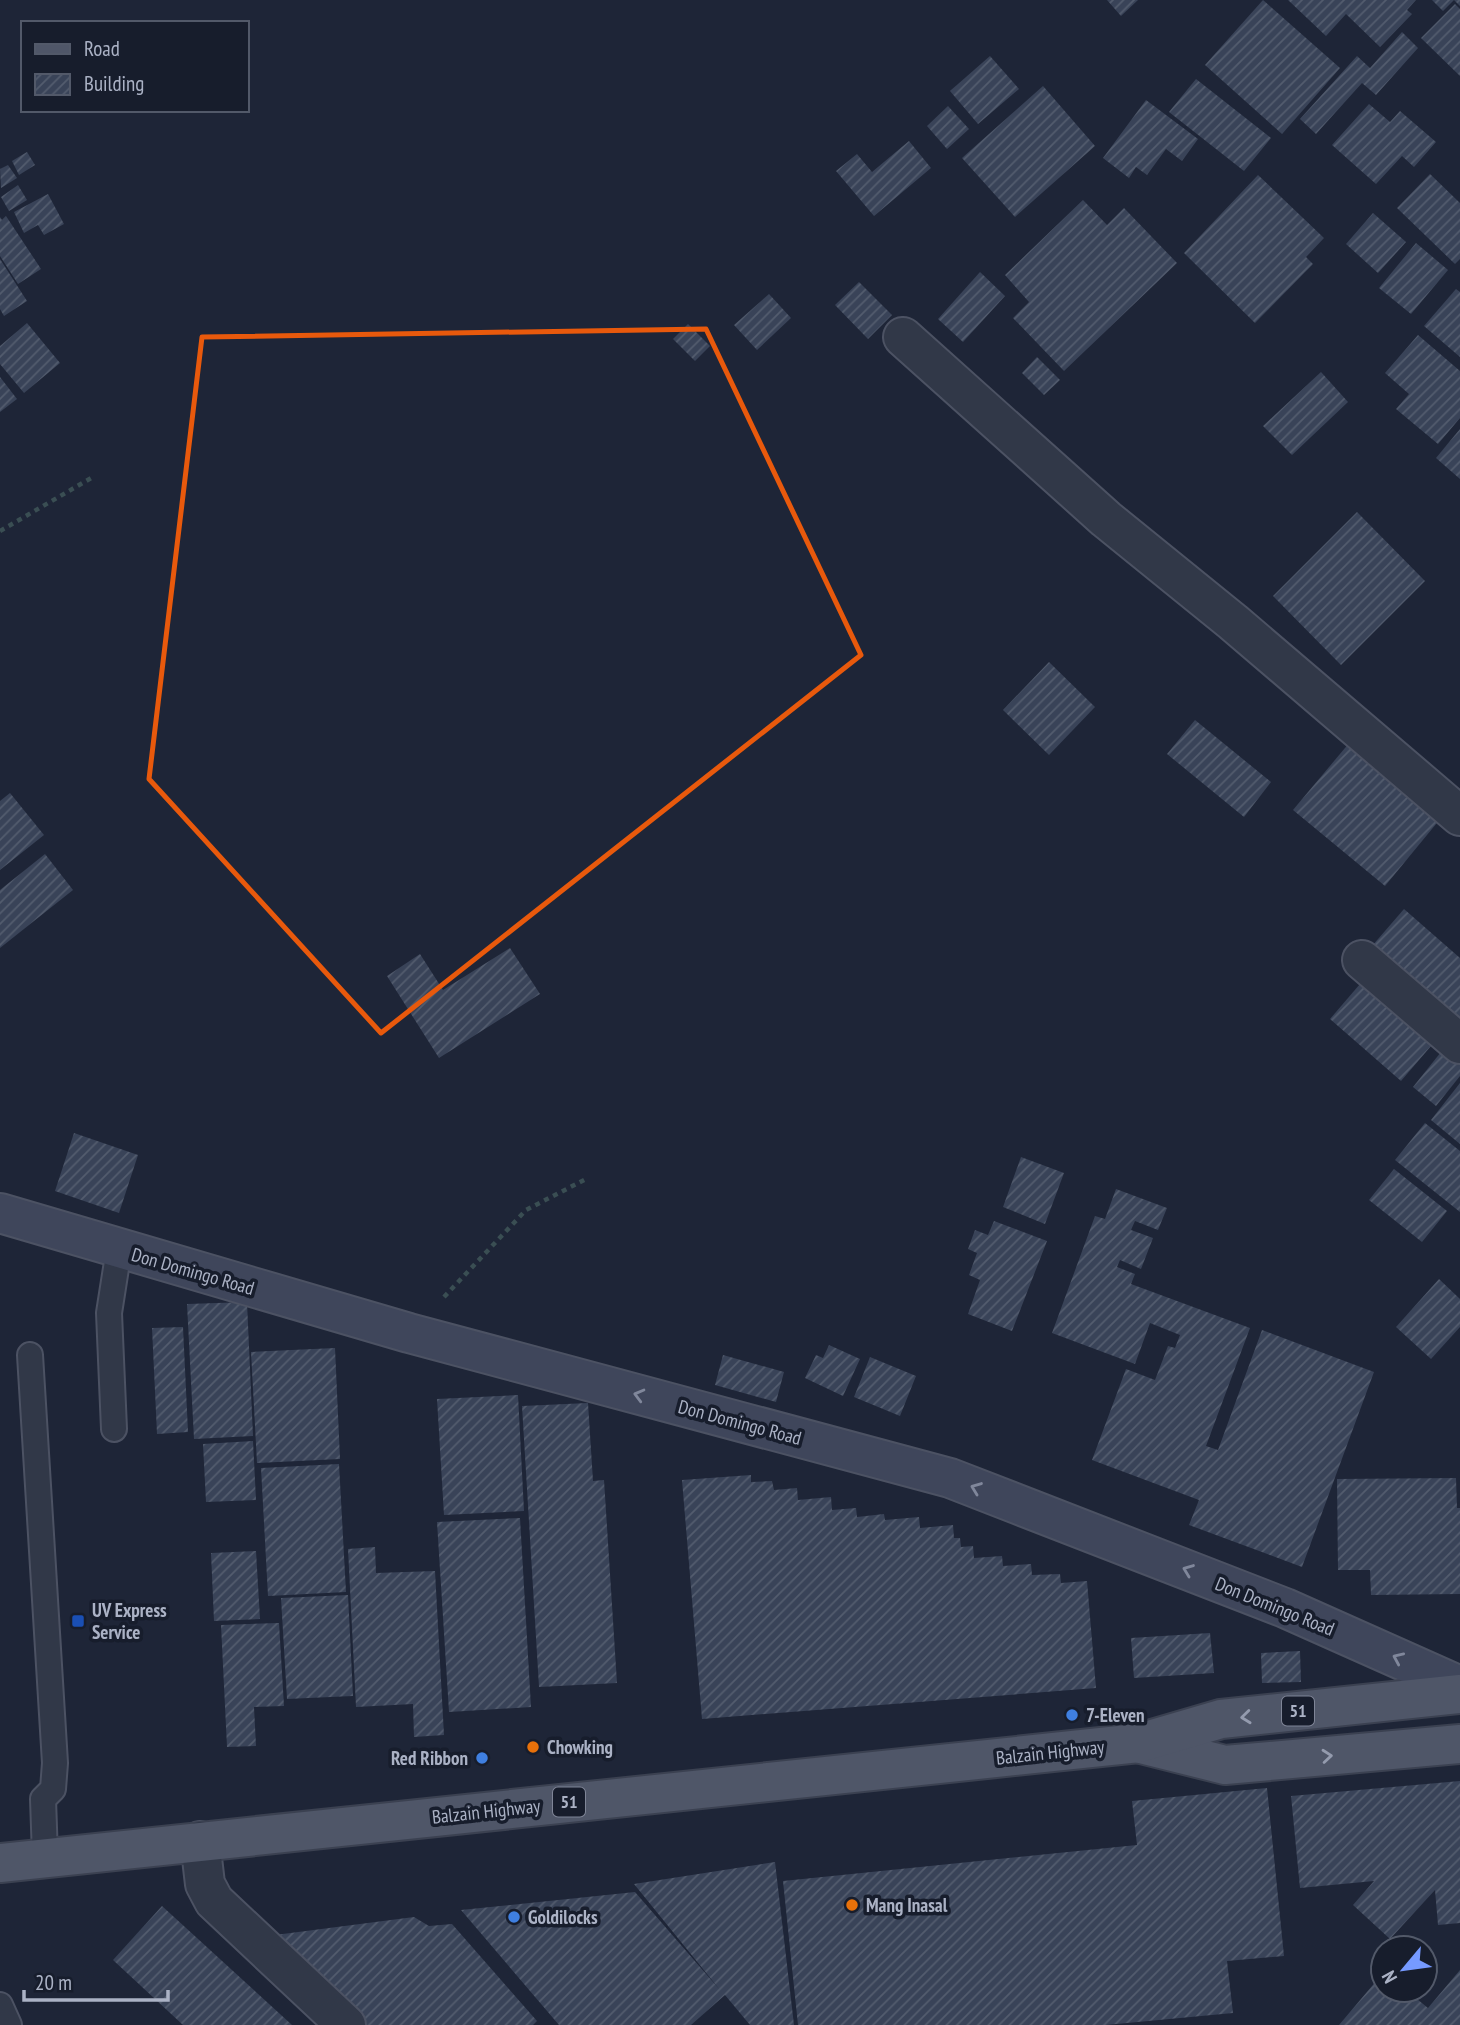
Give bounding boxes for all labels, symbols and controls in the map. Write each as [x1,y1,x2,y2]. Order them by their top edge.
legend [21,21,248,112]
text: Road [84,35,120,62]
text: Building [84,70,144,97]
street label: Don Domingo Road [129,1242,257,1300]
one-way arrow [633,1388,645,1403]
street label: Don Domingo Road [676,1394,804,1450]
one-way arrow [970,1482,982,1496]
one-way arrow [1182,1565,1194,1579]
street label: Don Domingo Road [1212,1571,1338,1641]
place label: UV Express Service [92,1598,167,1644]
marker: UV Express Service [70,1613,86,1629]
one-way arrow [1392,1652,1405,1666]
road number: 51 [1282,1696,1314,1726]
place label: 7-Eleven [1086,1703,1145,1727]
marker: 7-Eleven [1064,1707,1080,1723]
one-way arrow [1240,1709,1252,1724]
street label: Balzain Highway [995,1734,1106,1770]
place label: Chowking [547,1735,613,1759]
marker: Chowking [525,1739,541,1755]
place label: Red Ribbon [391,1746,468,1770]
one-way arrow [1321,1749,1332,1764]
marker: Red Ribbon [474,1750,490,1766]
road number: 51 [553,1788,585,1816]
street label: Balzain Highway [431,1793,542,1829]
place label: Mang Inasal [866,1893,948,1917]
marker: Mang Inasal [844,1897,860,1913]
place label: Goldilocks [528,1905,598,1929]
marker: Goldilocks [506,1909,522,1925]
north arrow [1369,1934,1439,2004]
scale bar [24,1958,168,2002]
text: N [1376,1967,1402,1988]
text: 20 m [35,1969,72,1996]

